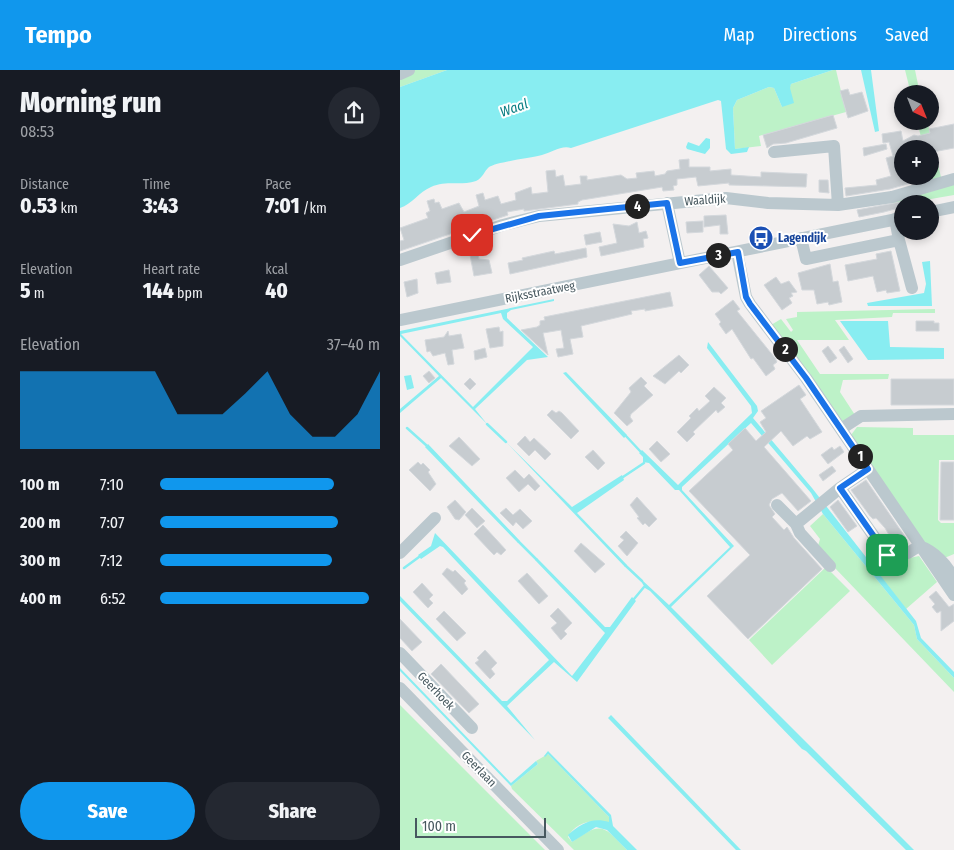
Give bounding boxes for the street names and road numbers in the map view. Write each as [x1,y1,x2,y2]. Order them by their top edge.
street label: Waaldijk [684,192,727,208]
street label: Rijksstraatweg [504,278,577,306]
street label: Geerhoek [415,669,458,713]
street label: Geerlaan [459,748,499,790]

